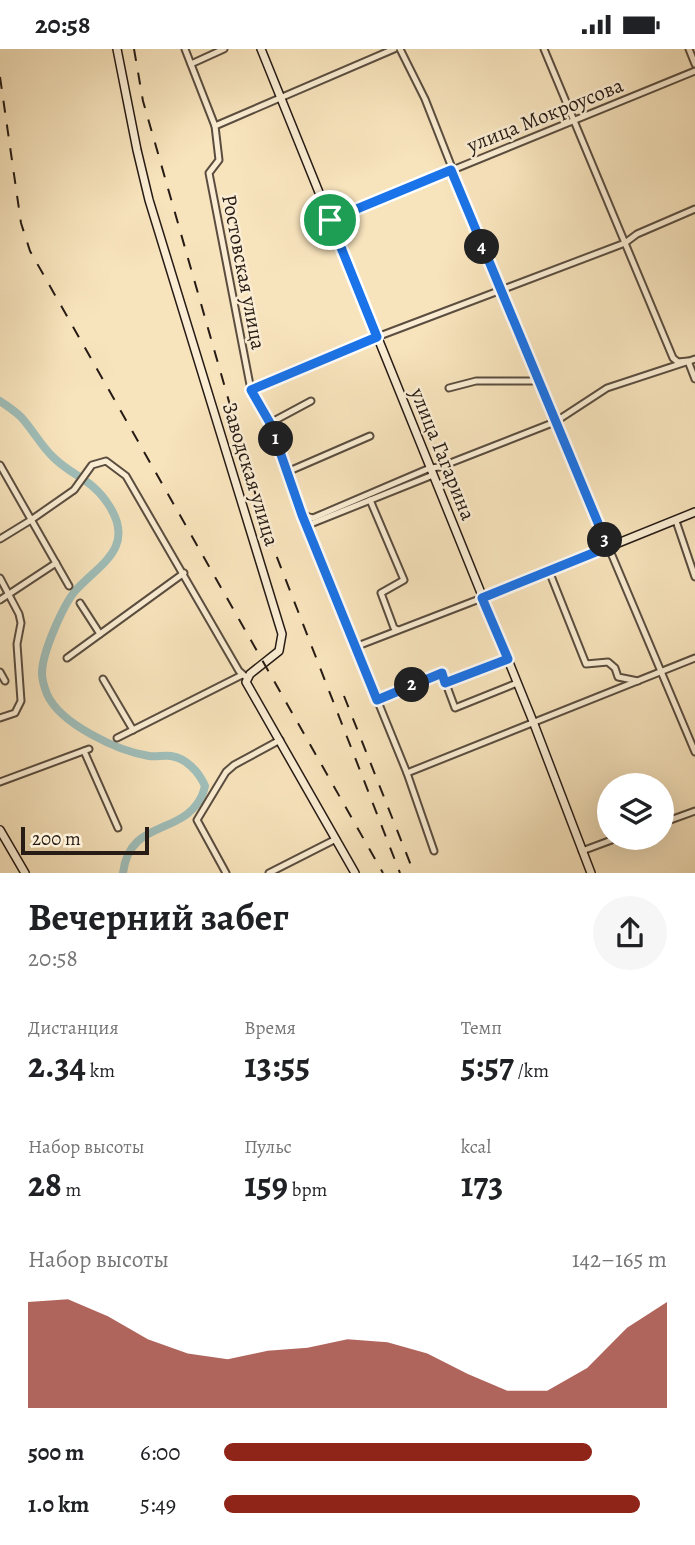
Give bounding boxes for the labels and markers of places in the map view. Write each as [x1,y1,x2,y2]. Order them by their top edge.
pin [300,190,360,250]
pin: 4 [464,229,500,265]
pin: 1 [258,421,294,457]
pin: 3 [588,523,622,557]
pin: 2 [394,667,430,703]

